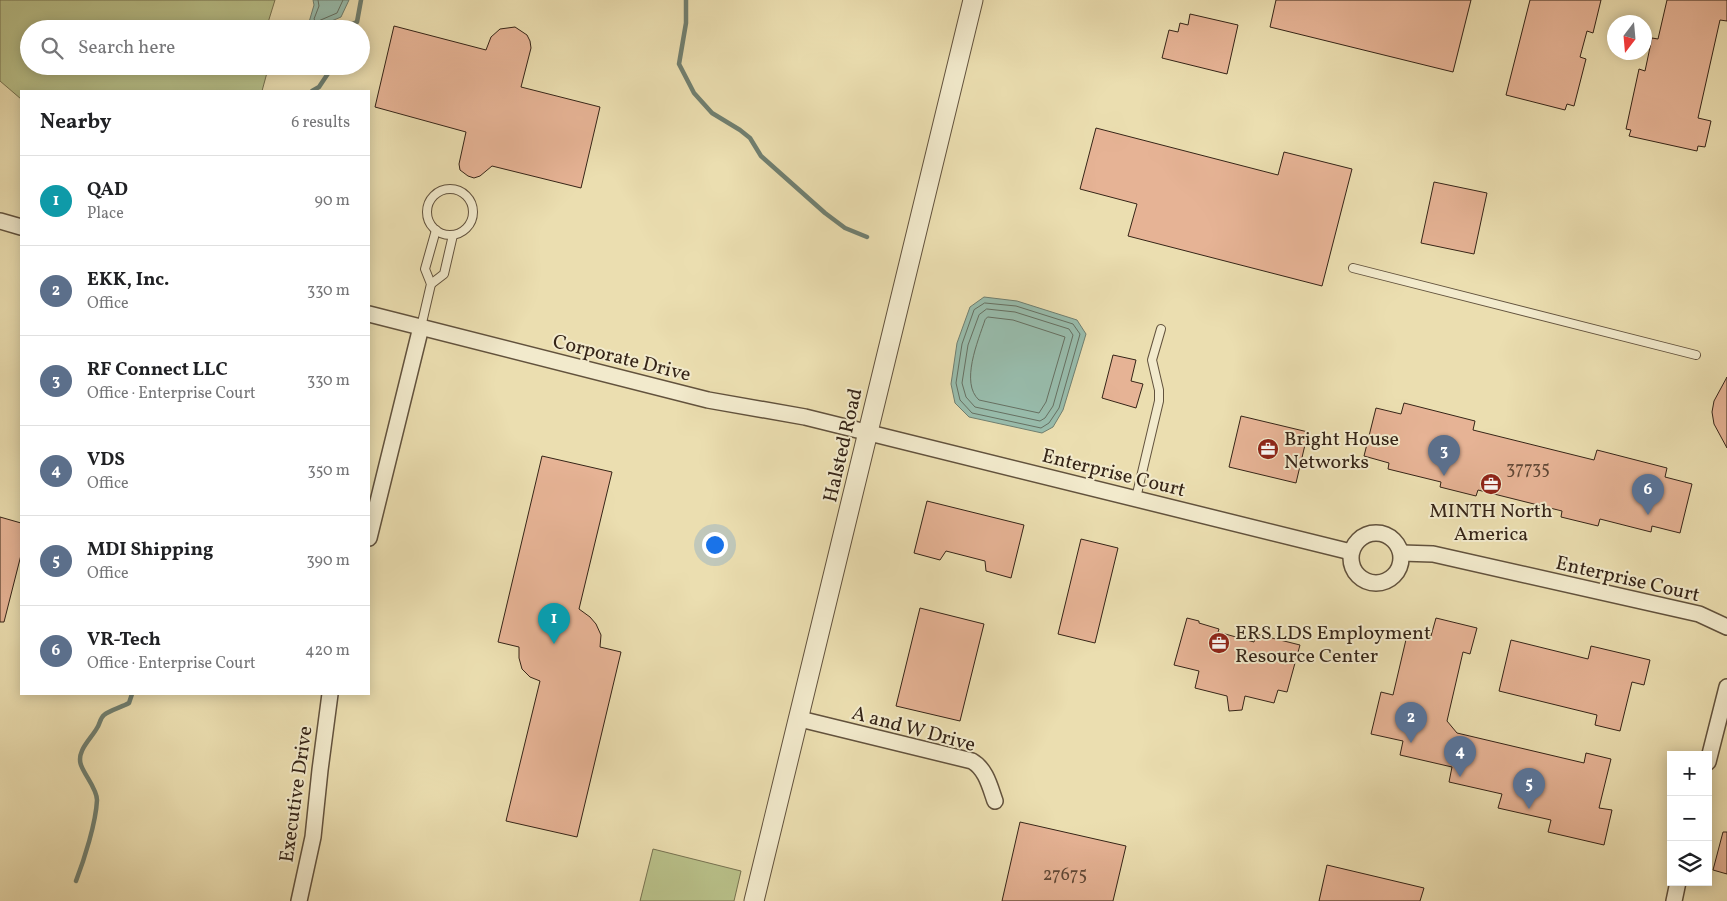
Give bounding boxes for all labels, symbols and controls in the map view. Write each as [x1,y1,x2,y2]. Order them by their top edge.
north arrow [1607,15,1652,60]
search box [20,20,370,75]
icon: search [38,34,66,62]
text: Search here [78,35,175,61]
text: Nearby [40,108,111,137]
text: 6 results [291,112,350,134]
text: QAD [87,177,128,203]
text: 1 [53,190,59,212]
text: 90 m [314,190,350,212]
text: Place [87,203,124,225]
text: EKK, Inc. [87,267,169,293]
text: 2 [52,280,60,302]
text: 330 m [307,280,350,302]
text: Office [87,293,129,315]
street label: Corporate Drive [550,328,693,390]
text: RF Connect LLC [87,357,228,383]
text: 3 [52,370,60,392]
text: 330 m [307,370,350,392]
text: Office · Enterprise Court [87,383,256,405]
street label: Halsted Road [817,386,871,505]
place label: Bright House Networks [1284,426,1399,477]
pin: 3 [1428,435,1460,476]
office icon: Bright House Networks [1256,437,1280,461]
street label: Enterprise Court [1039,443,1188,505]
text: VDS [87,447,125,473]
house number: 37735 [1506,457,1550,482]
text: 4 [51,460,61,482]
text: 350 m [307,460,350,482]
office icon: MINTH North America [1479,472,1503,496]
text: Office [87,473,129,495]
pin: 6 [1632,474,1664,515]
place label: MINTH North America [1429,498,1553,549]
your location [702,532,728,558]
text: MDI Shipping [87,537,213,563]
text: 5 [52,550,60,572]
text: 390 m [307,550,350,572]
street label: Enterprise Court [1553,550,1702,610]
text: Office [87,563,129,585]
pin: 1 [538,603,570,644]
place label: ERS LDS Employment Resource Center [1235,620,1431,671]
text: VR-Tech [87,627,161,653]
office icon: ERS LDS Employment Resource Center [1207,631,1231,655]
text: 6 [52,640,60,662]
text: 420 m [305,640,350,662]
text: Office · Enterprise Court [87,653,256,675]
street label: A and W Drive [849,700,978,760]
pin: 2 [1395,702,1427,743]
street label: Executive Drive [274,724,320,864]
pin: 4 [1444,736,1476,777]
map controls [1667,751,1712,886]
button: + [1667,751,1712,796]
pin: 5 [1513,768,1545,809]
button: − [1667,796,1712,841]
button: layers [1667,841,1712,886]
house number: 27675 [1043,863,1087,888]

